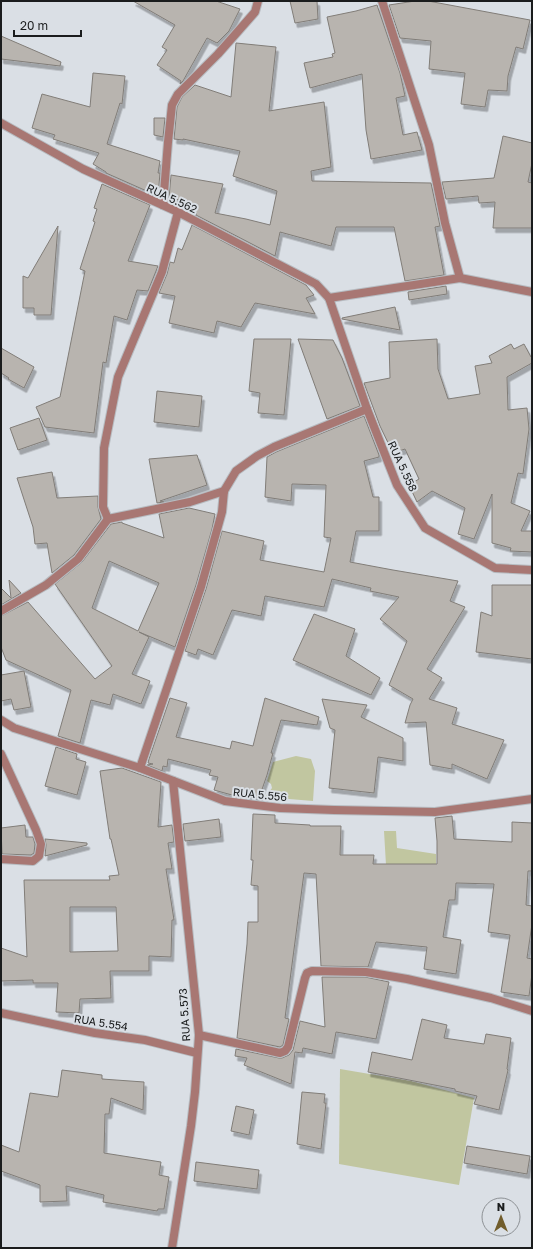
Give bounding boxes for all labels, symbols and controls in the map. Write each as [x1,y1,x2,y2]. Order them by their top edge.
scale bar [14,12,81,38]
text: 20 m [20,18,48,33]
street label: RUA 5.562 [145,181,199,215]
street label: RUA 5.558 [386,439,420,494]
street label: RUA 5.556 [232,785,288,803]
street label: RUA 5.573 [176,988,192,1042]
street label: RUA 5.554 [73,1011,129,1033]
north arrow [481,1197,521,1237]
text: N [497,1200,505,1213]

